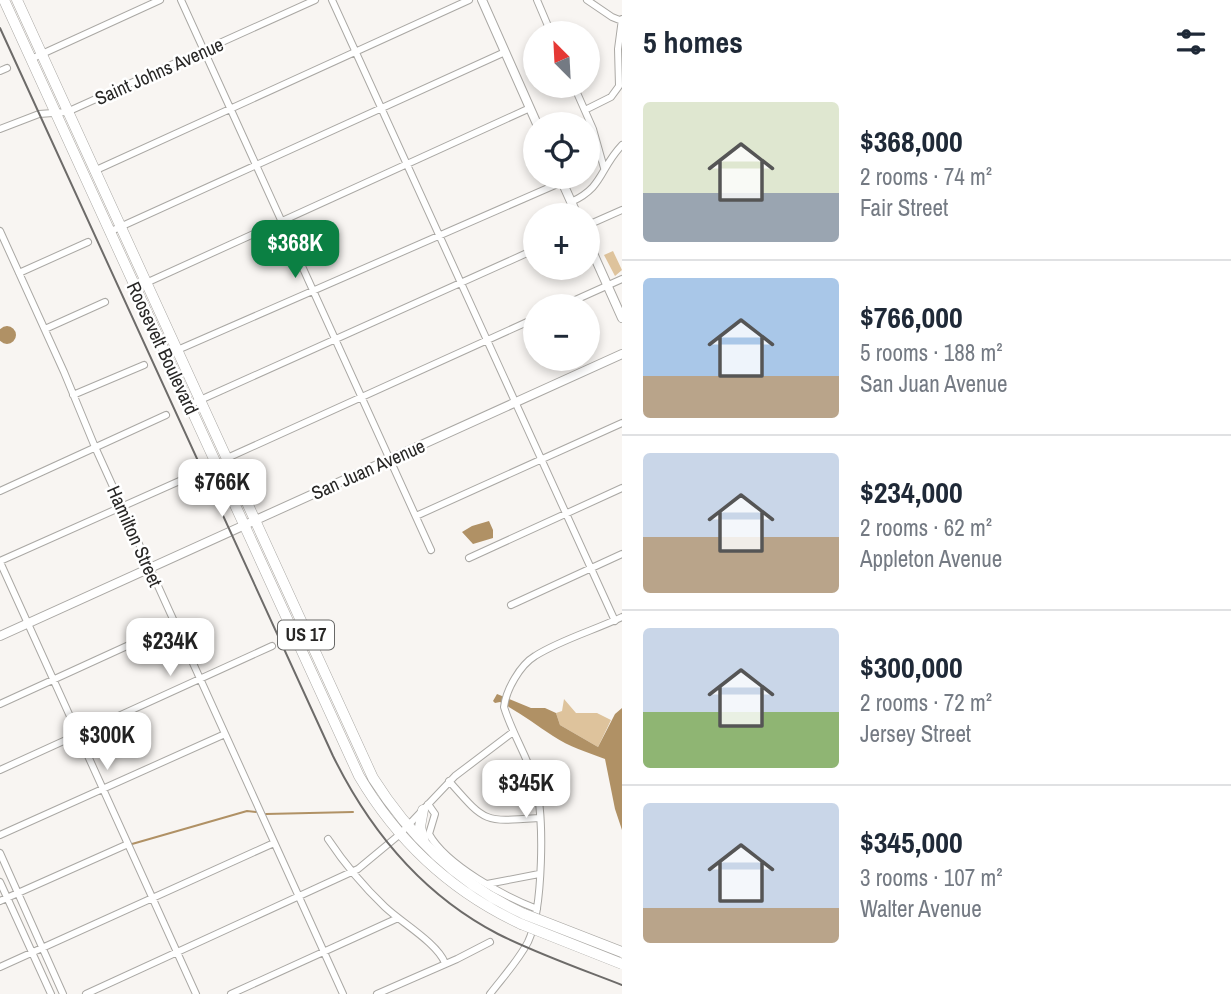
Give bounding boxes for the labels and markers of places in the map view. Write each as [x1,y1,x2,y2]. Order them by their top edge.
pin: $368K [246,220,344,280]
pin: $766K [173,460,271,519]
pin: $234K [121,618,219,678]
pin: $300K [58,712,156,772]
pin: $345K [477,760,575,820]

